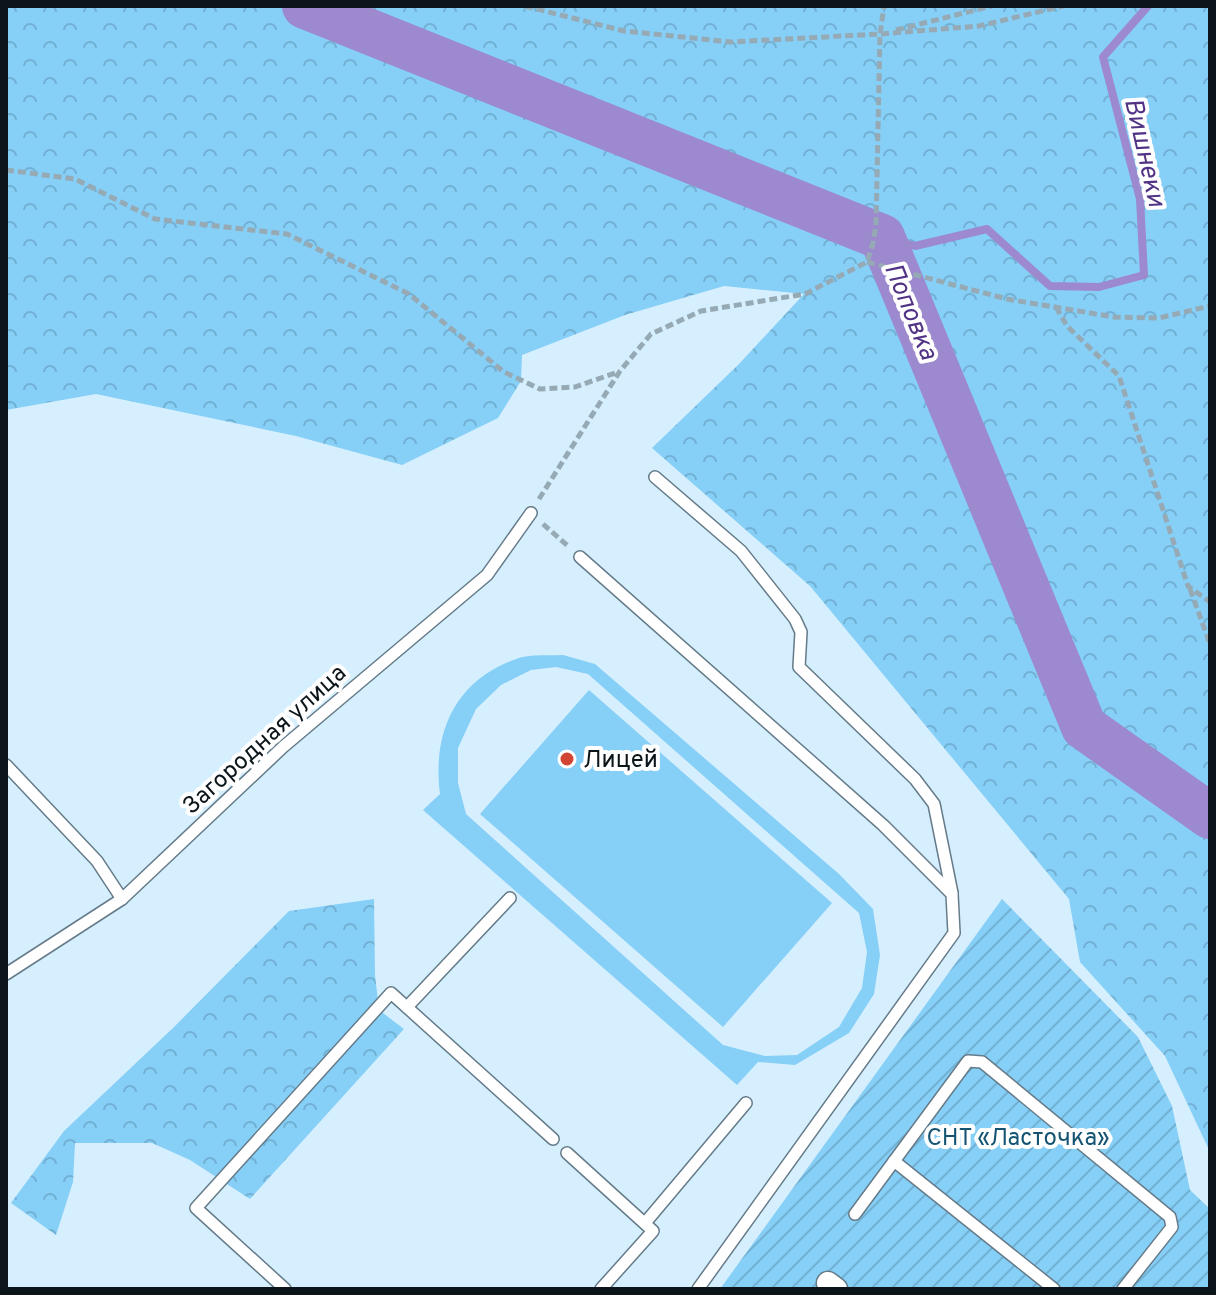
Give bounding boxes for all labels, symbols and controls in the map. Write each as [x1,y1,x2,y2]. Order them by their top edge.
water label: Вишнеки [1115,95,1172,211]
water label: Поповка [875,259,944,366]
street label: Загородная улица [177,659,354,822]
place label: Лицей [583,746,658,776]
marker: Лицей [558,750,576,768]
park label: СНТ «Ласточка» [926,1124,1110,1154]

